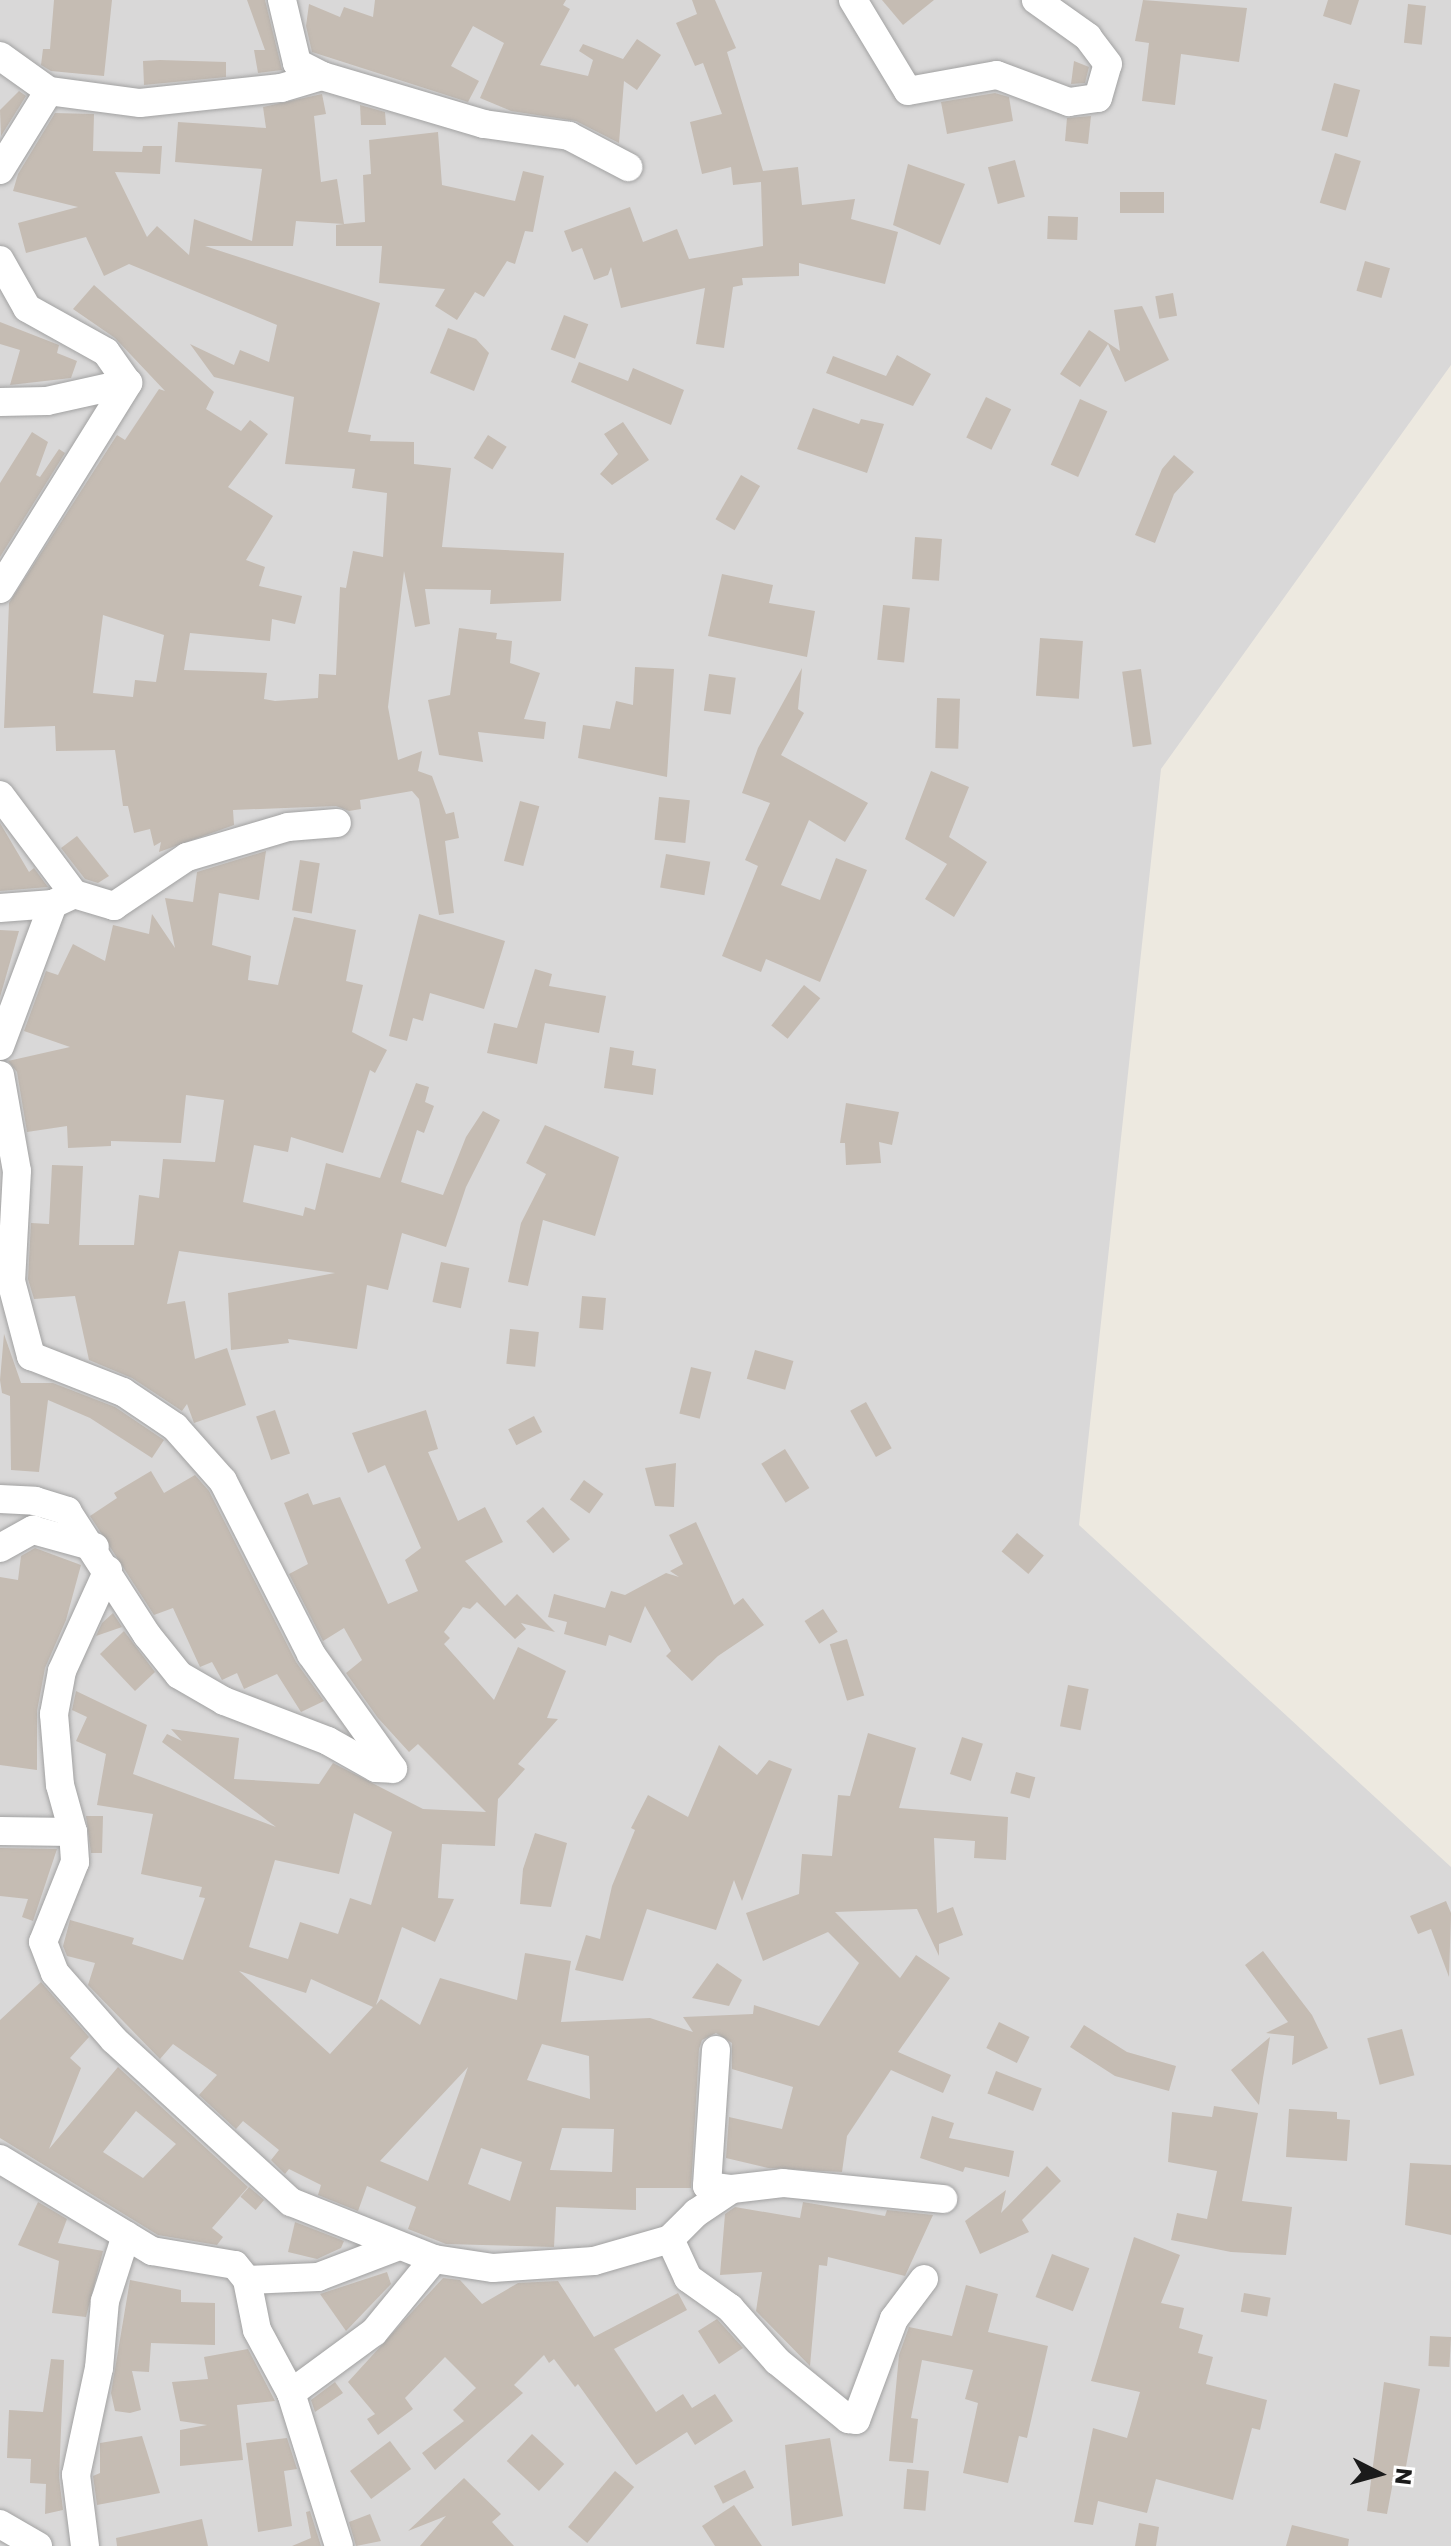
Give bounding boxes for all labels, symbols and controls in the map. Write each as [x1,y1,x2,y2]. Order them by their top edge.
north arrow [1339,2434,1419,2514]
text: N [1387,2467,1420,2486]

